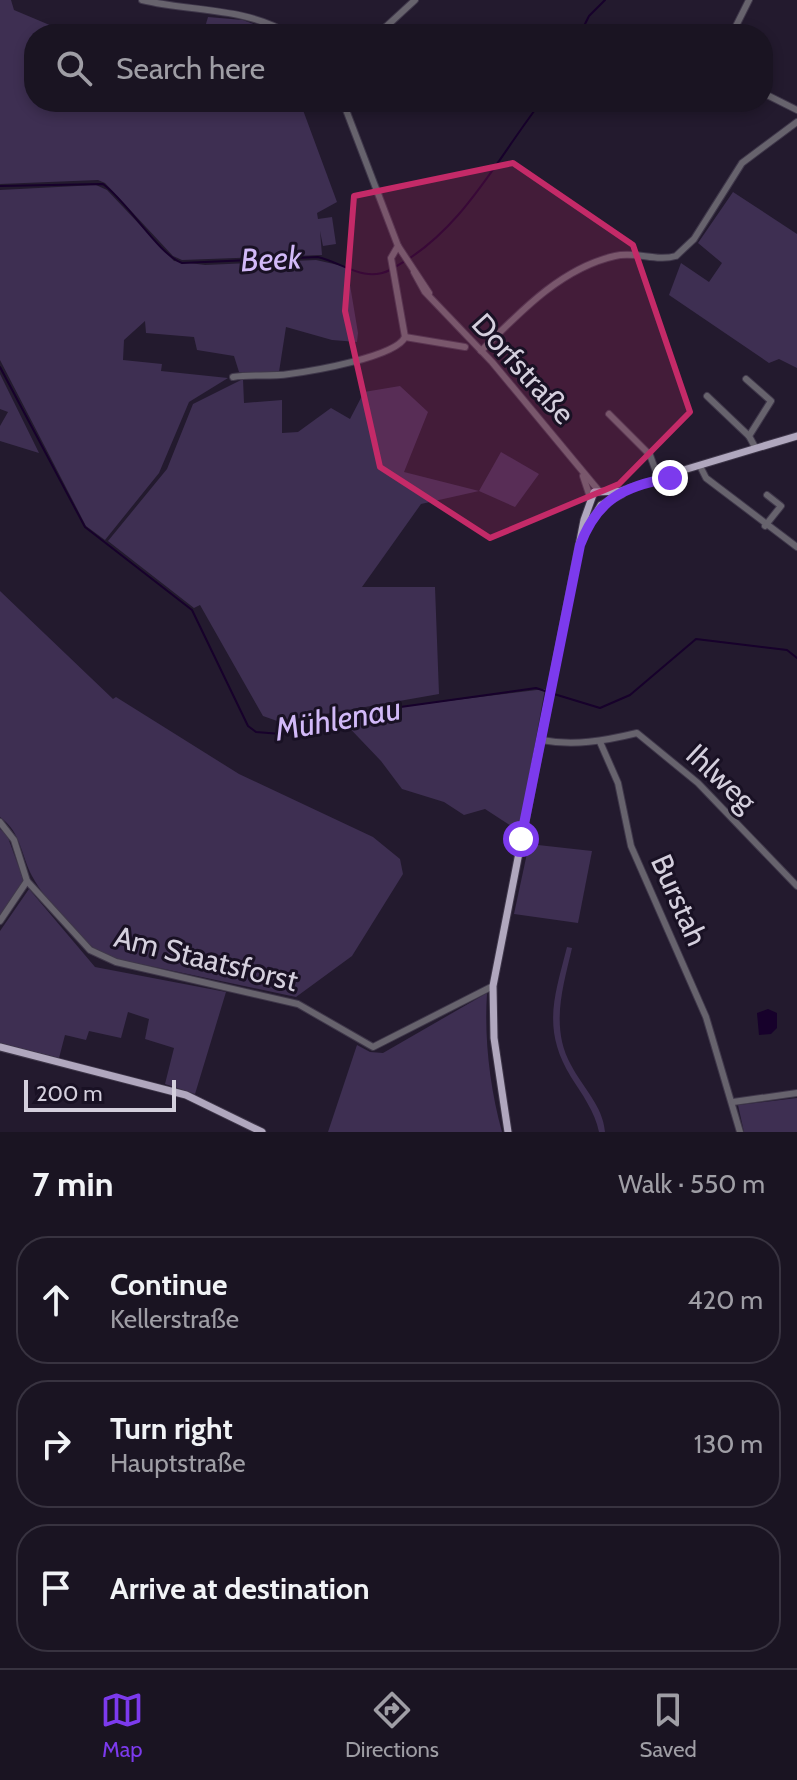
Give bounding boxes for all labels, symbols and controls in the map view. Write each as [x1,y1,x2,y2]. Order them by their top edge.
search box [24,24,773,112]
icon: search [52,46,96,90]
text: Search here [116,50,265,87]
water label: Beek [239,237,304,280]
street label: Dorfstraße [464,306,583,432]
route end [652,460,688,496]
water label: Mühlenau [271,688,404,749]
street label: Ihlweg [679,736,765,820]
route start [503,821,539,857]
street label: Burstah [643,848,716,951]
street label: Am Staatsforst [110,918,302,999]
scale bar [24,1076,176,1112]
text: 200 m [36,1080,102,1107]
text: 7 min [32,1163,113,1205]
text: Walk · 550 m [618,1168,765,1200]
text: Continue [110,1266,227,1303]
icon: ahead [34,1278,78,1322]
text: 420 m [688,1284,763,1316]
text: Kellerstraße [110,1303,239,1335]
text: Turn right [110,1410,233,1447]
icon: right [34,1422,78,1466]
text: 130 m [694,1428,763,1460]
text: Hauptstraße [110,1447,246,1479]
icon: arrive [34,1566,78,1610]
text: Arrive at destination [110,1570,370,1607]
tab: Map [100,1688,144,1763]
tab: Directions [345,1688,439,1763]
tab: Saved [640,1688,697,1763]

